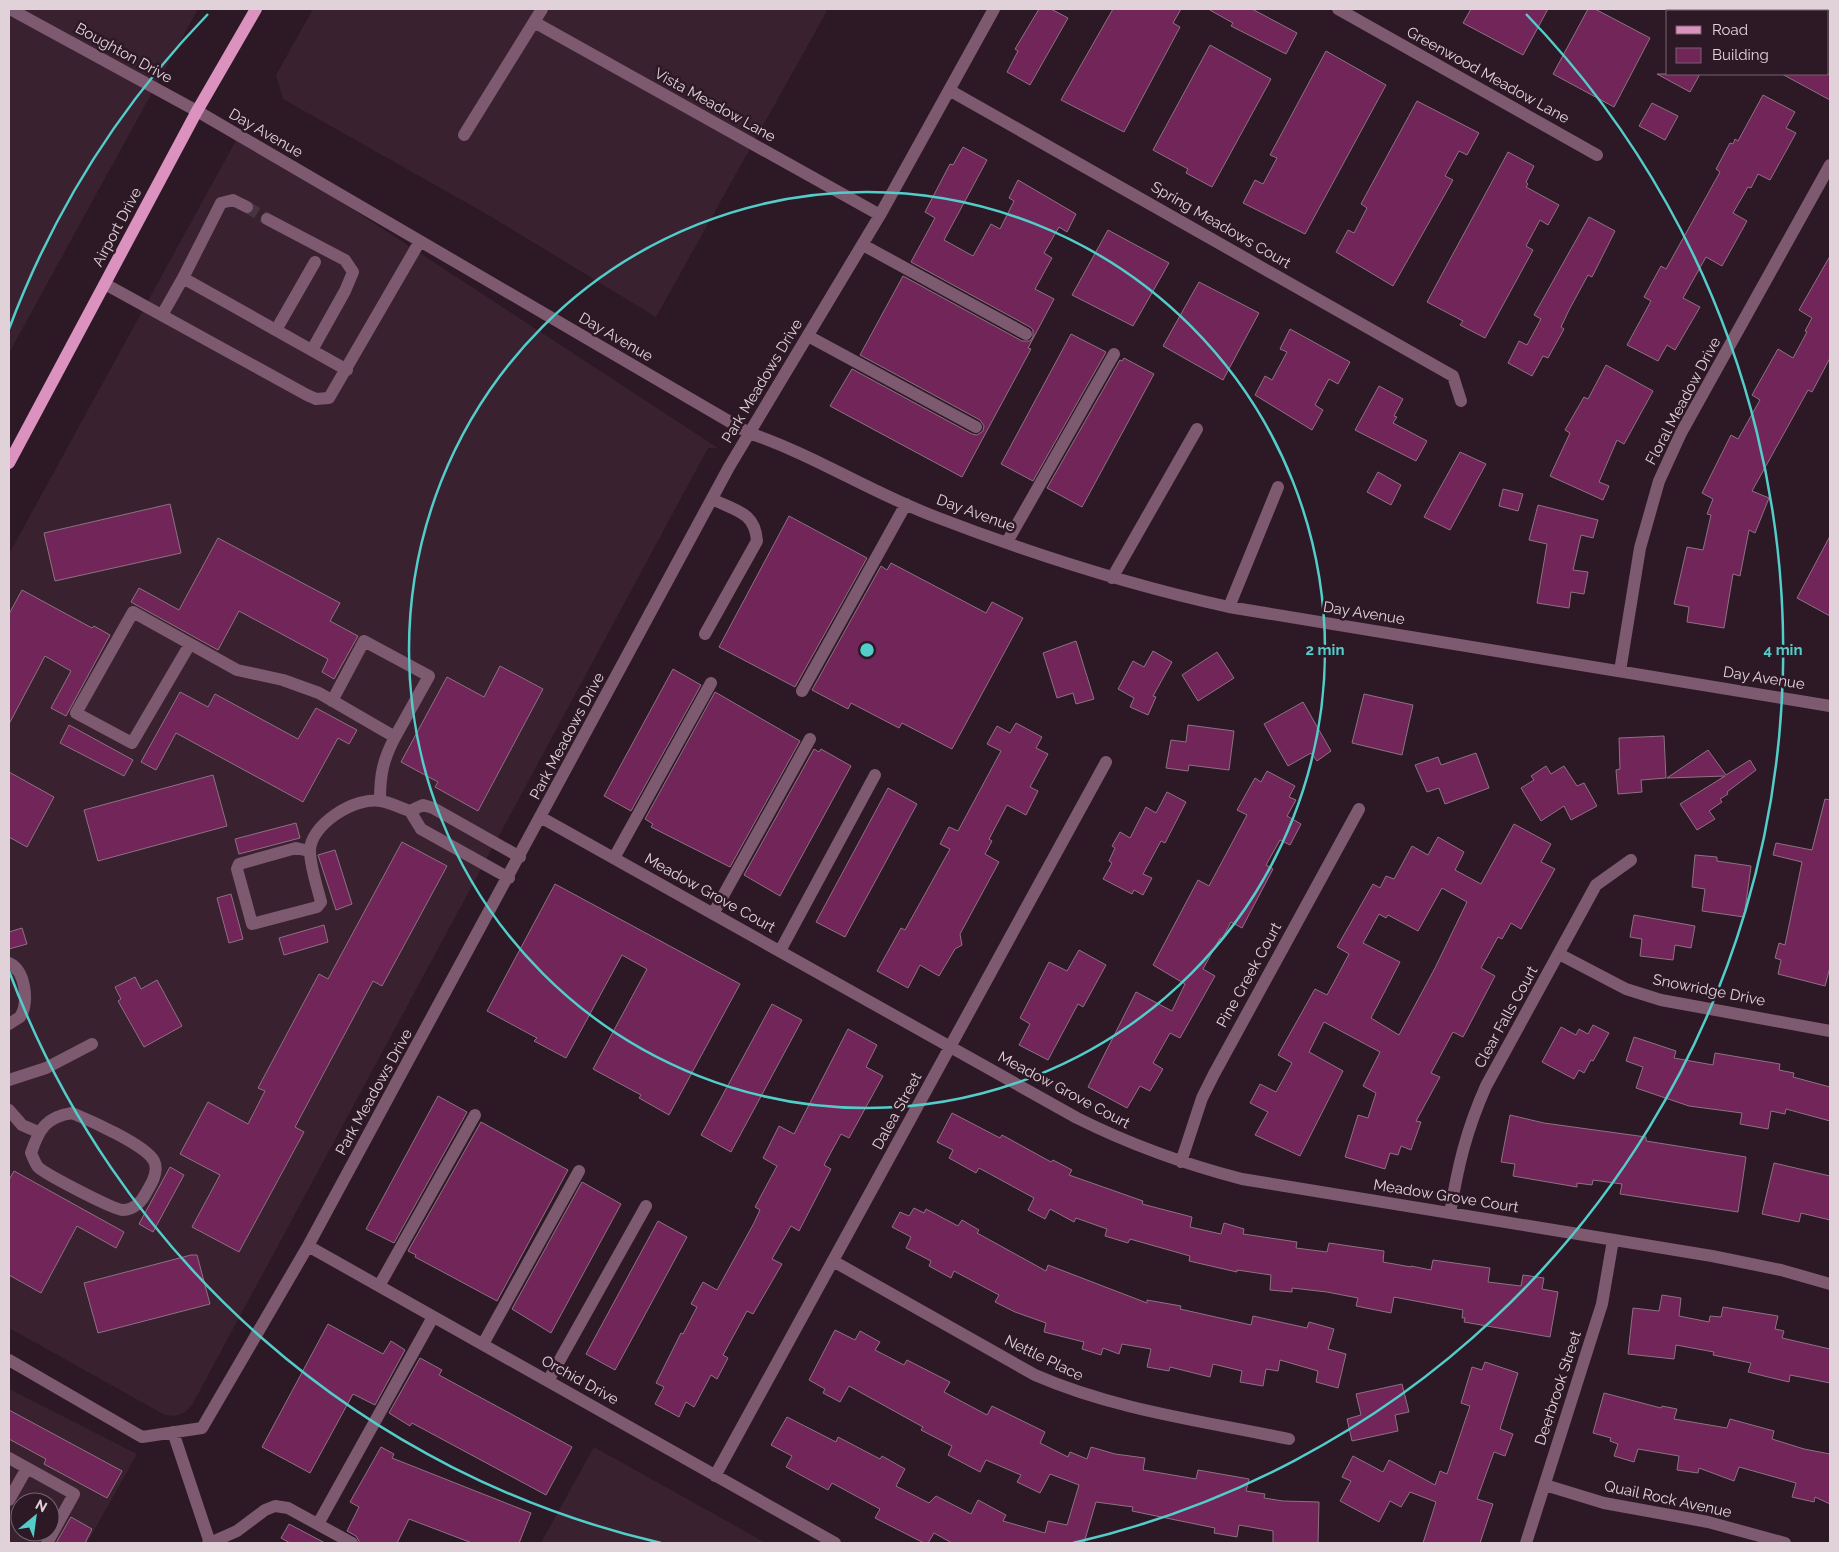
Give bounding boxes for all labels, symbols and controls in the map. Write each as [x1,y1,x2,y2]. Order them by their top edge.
legend [1666,10,1829,75]
street label: Boughton Drive [72,19,176,87]
text: Road [1712,21,1748,39]
street label: Greenwood Meadow Lane [1404,23,1573,127]
text: Building [1712,46,1769,64]
street label: Vista Meadow Lane [651,64,779,146]
street label: Day Avenue [226,105,306,161]
street label: Spring Meadows Court [1148,178,1294,272]
street label: Airport Drive [89,184,145,270]
street label: Day Avenue [576,309,656,365]
street label: Park Meadows Drive [718,316,806,446]
street label: Floral Meadow Drive [1642,334,1724,468]
street label: Day Avenue [934,490,1018,536]
street label: Day Avenue [1322,598,1406,628]
centre of rings [858,641,876,659]
text: 2 min [1306,641,1344,659]
text: 4 min [1763,641,1803,659]
street label: Day Avenue [1722,663,1806,693]
street label: Park Meadows Drive [526,669,608,803]
street label: Meadow Grove Court [641,850,779,936]
street label: Pine Creek Court [1213,919,1285,1031]
street label: Clear Falls Court [1471,963,1541,1071]
street label: Snowridge Drive [1651,970,1767,1010]
street label: Park Meadows Drive [332,1026,416,1158]
street label: Meadow Grove Court [995,1048,1133,1132]
street label: Dalea Street [868,1069,926,1153]
street label: Meadow Grove Court [1372,1176,1520,1216]
street label: Deerbrook Street [1531,1329,1585,1447]
street label: Nettle Place [1002,1331,1087,1385]
street label: Orchid Drive [538,1351,622,1409]
street label: Quail Rock Avenue [1603,1477,1733,1521]
north arrow [10,1492,60,1542]
text: N [33,1496,50,1515]

